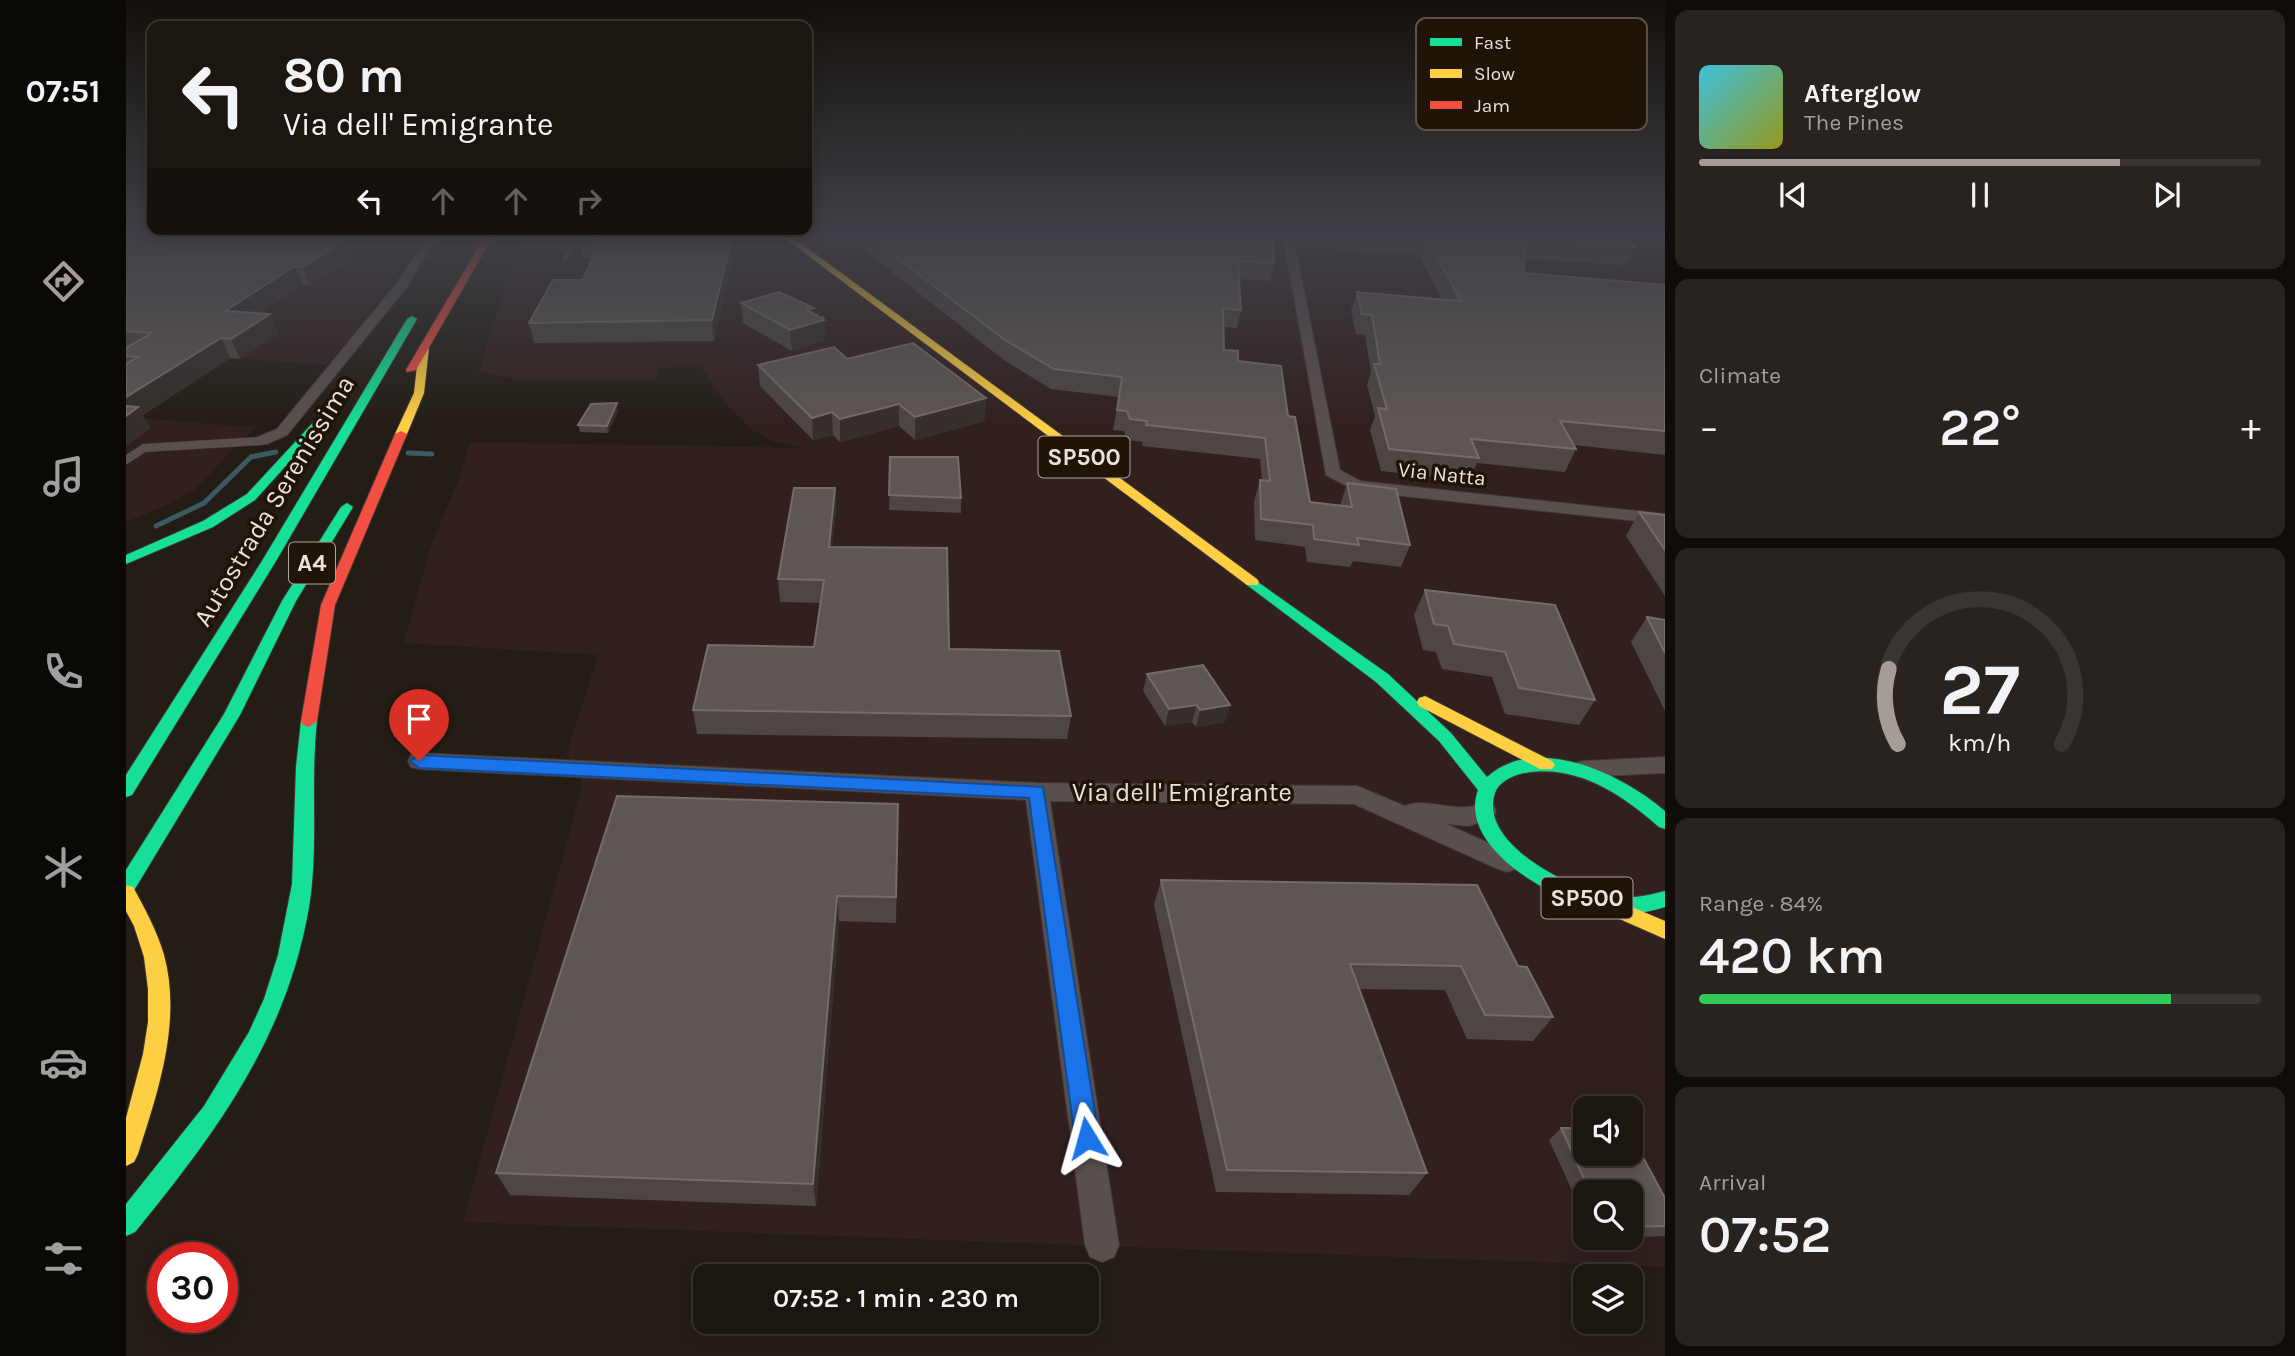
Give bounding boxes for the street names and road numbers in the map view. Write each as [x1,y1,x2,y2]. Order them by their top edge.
street label: Autostrada Serenissima [187,370,361,632]
road number: SP500 [1038,436,1130,478]
street label: Via Natta [1397,457,1487,491]
road number: A4 [289,542,335,584]
street label: Via dell' Emigrante [1072,777,1292,808]
road number: SP500 [1542,877,1632,918]

